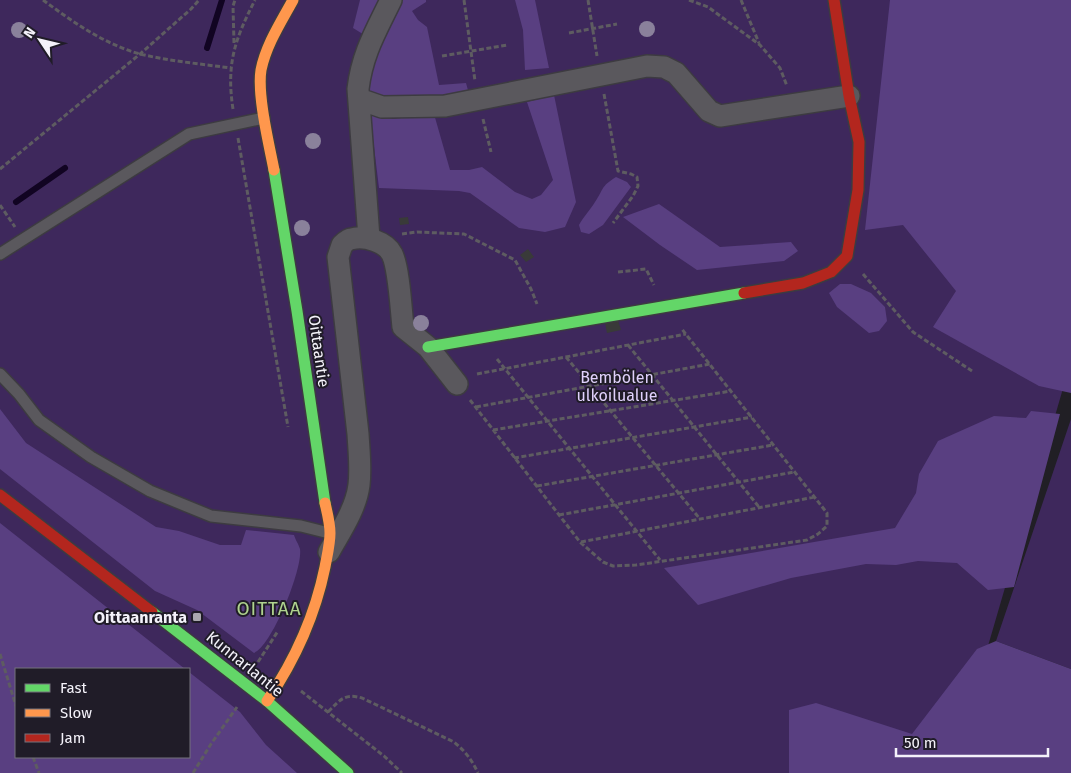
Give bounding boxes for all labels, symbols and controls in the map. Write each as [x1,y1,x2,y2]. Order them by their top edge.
north arrow [15,15,65,65]
text: N [20,24,39,42]
street label: Oittaantie [305,314,333,388]
park label: Bembölen ulkoilualue [576,368,658,405]
district label: OITTAA [236,597,302,620]
place label: Oittaanranta [94,608,187,627]
marker: Oittaanranta [191,611,203,623]
street label: Kunnarlantie [203,627,287,701]
legend [15,668,190,758]
text: Fast [60,679,87,697]
text: Slow [60,704,92,722]
scale bar [896,726,1048,758]
text: Jam [60,729,86,747]
text: 50 m [904,734,937,752]

